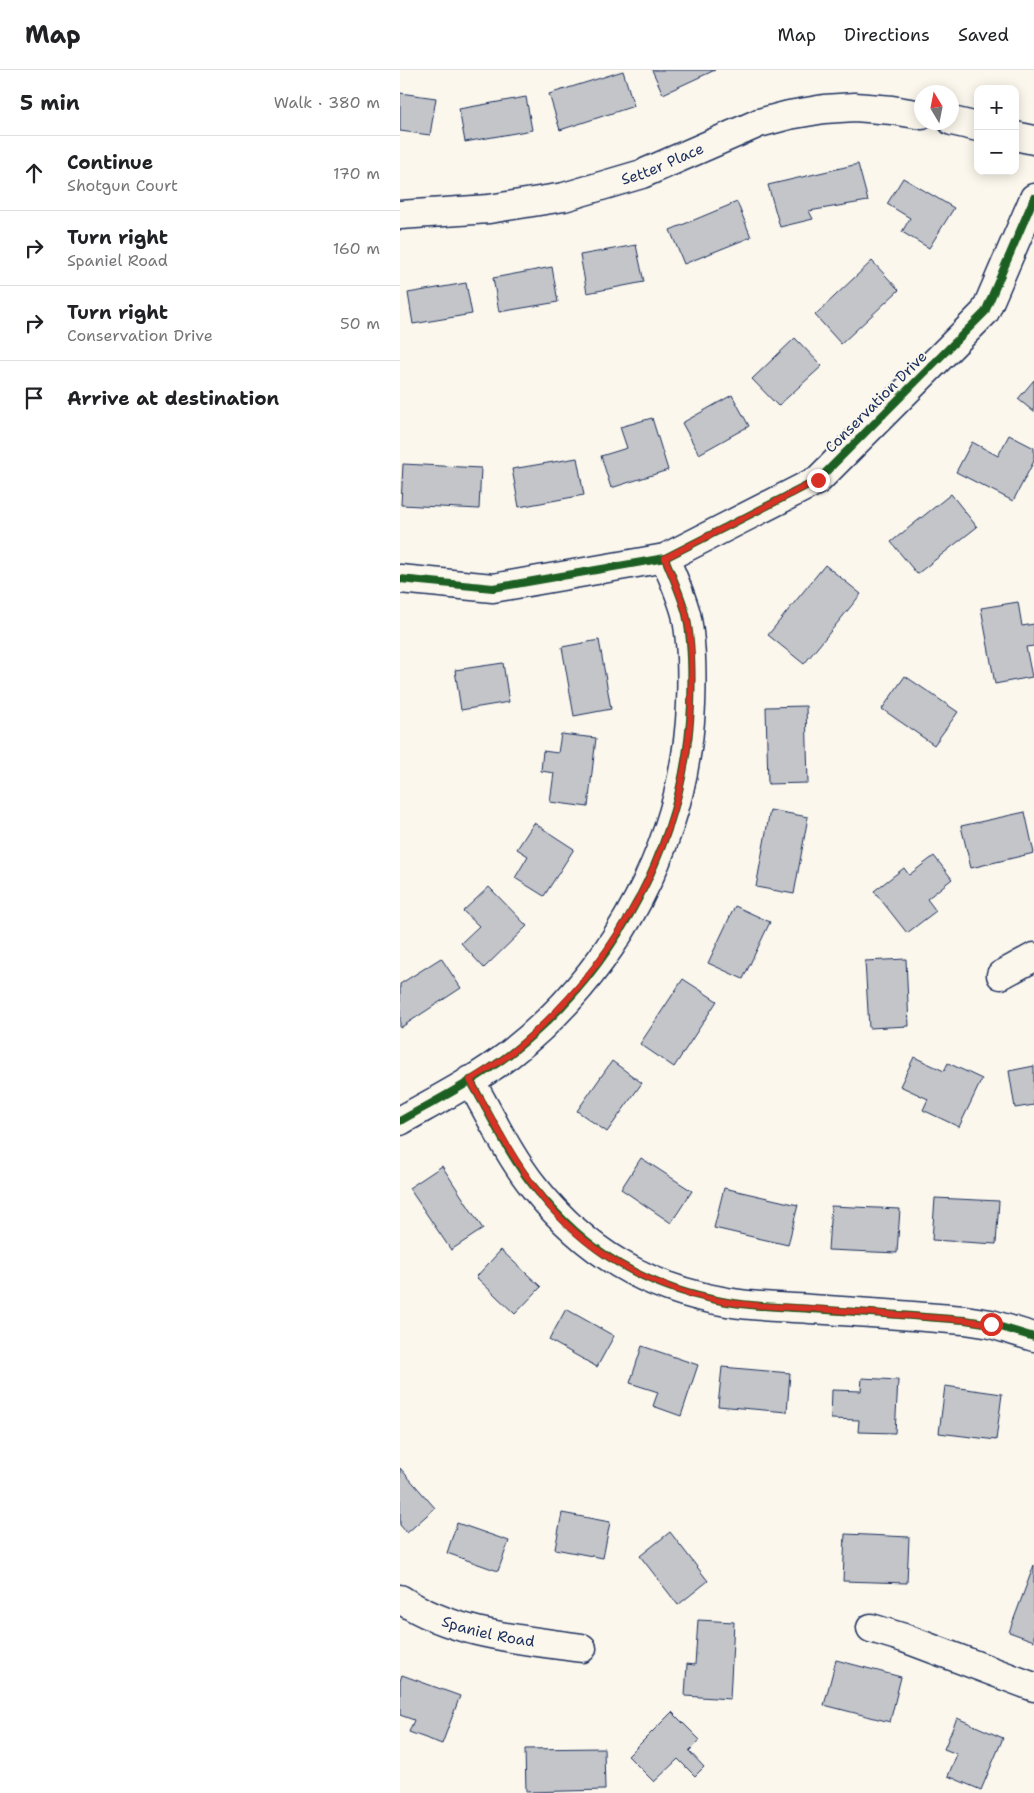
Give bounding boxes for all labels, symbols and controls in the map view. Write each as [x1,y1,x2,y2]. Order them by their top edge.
text: Map [25,19,81,51]
text: Map [778,23,816,47]
text: Directions [844,23,930,47]
text: Saved [958,23,1009,47]
north arrow [914,85,959,130]
map controls [974,85,1019,175]
button: + [974,85,1019,130]
text: 5 min [20,89,80,117]
text: Walk · 380 m [274,92,380,113]
button: − [974,130,1019,175]
street label: Setter Place [619,138,707,190]
text: Continue [67,150,153,175]
icon: ahead [20,159,48,187]
text: 170 m [333,163,380,184]
text: Shotgun Court [67,175,178,196]
text: Turn right [67,225,168,250]
icon: right [20,234,48,262]
text: 160 m [333,238,380,259]
text: Spaniel Road [67,250,168,271]
text: Turn right [67,300,168,325]
icon: right [20,309,48,337]
text: 50 m [340,313,380,334]
text: Conservation Drive [67,325,213,346]
street label: Conservation Drive [821,347,931,457]
icon: arrive [20,384,48,412]
text: Arrive at destination [67,386,279,411]
route end [807,469,830,492]
route start [980,1313,1003,1336]
street label: Spaniel Road [439,1611,536,1652]

